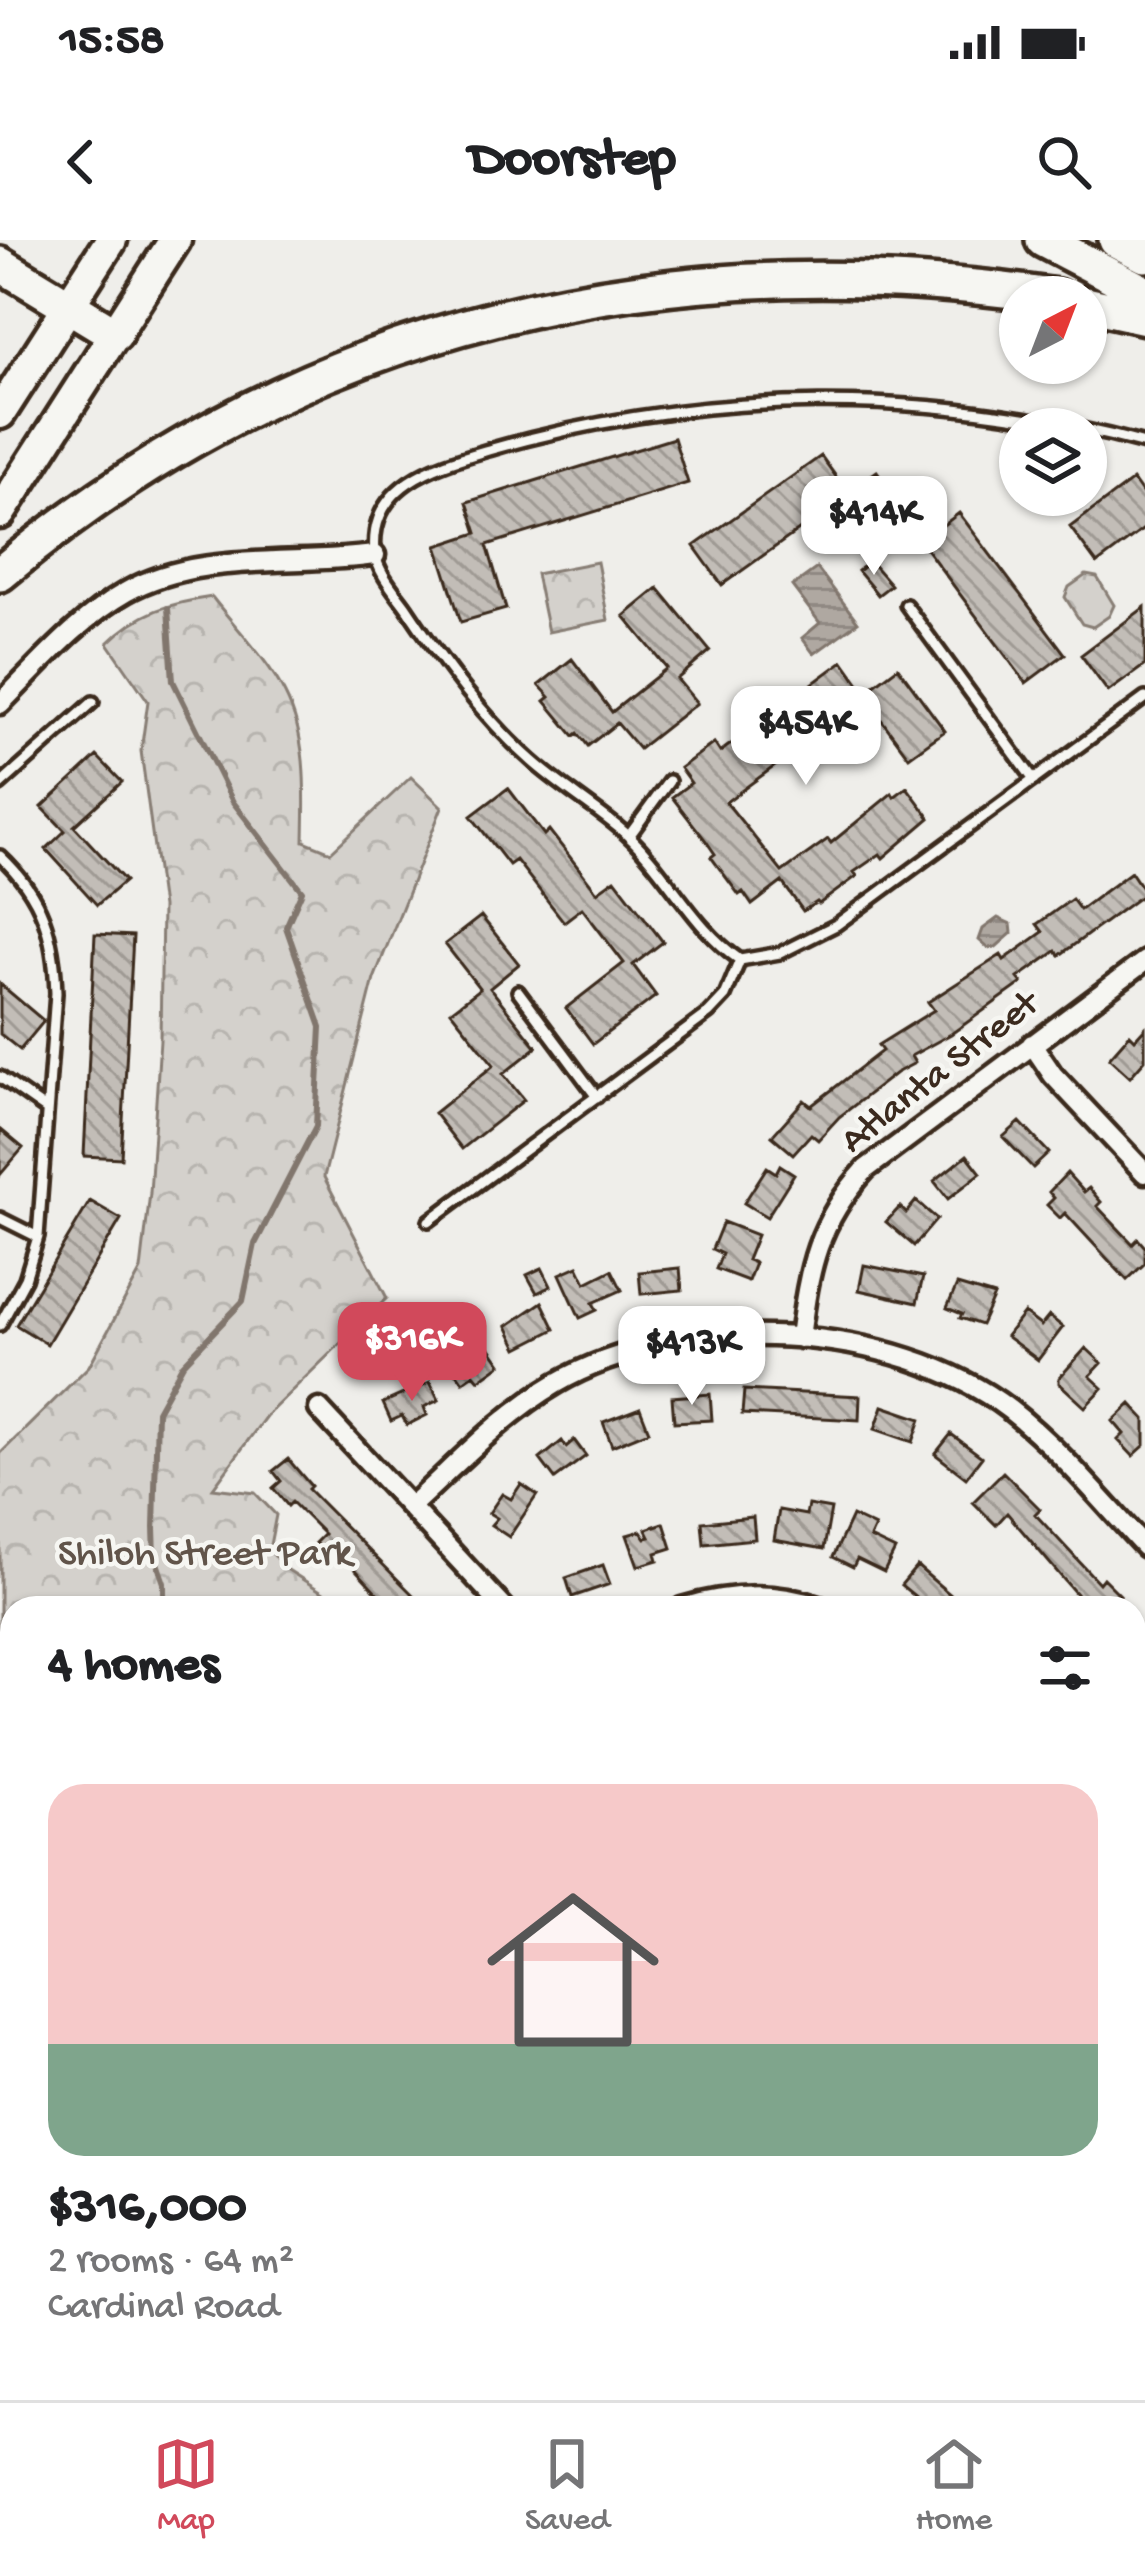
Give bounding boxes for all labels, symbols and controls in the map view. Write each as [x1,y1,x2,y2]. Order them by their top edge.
text: 15:58 [60,16,164,69]
icon: back [48,129,114,195]
icon: search [1031,129,1097,195]
text: Doorstep [469,130,676,194]
north arrow [999,276,1107,384]
map controls [999,276,1107,516]
button: layers [999,408,1107,516]
pin: $414K [790,476,958,578]
text: $414K [828,492,920,538]
pin: $454K [722,686,890,788]
text: $454K [758,702,854,748]
street label: Atlanta Street [833,981,1052,1166]
pin: $316K [328,1302,496,1404]
pin: $413K [608,1306,776,1408]
text: $316K [365,1318,459,1364]
text: $413K [645,1322,739,1368]
park label: Shiloh Street Park [58,1533,356,1579]
icon: filters [1032,1635,1098,1701]
text: 4 homes [48,1638,219,1698]
icon: home [465,1862,681,2078]
text: $316,000 [48,2180,247,2240]
text: 2 rooms · 64 m² [48,2240,294,2286]
text: Cardinal Road [48,2286,279,2332]
tab: Map [153,2431,219,2541]
tab: Saved [525,2431,610,2541]
tab: Home [916,2431,992,2541]

